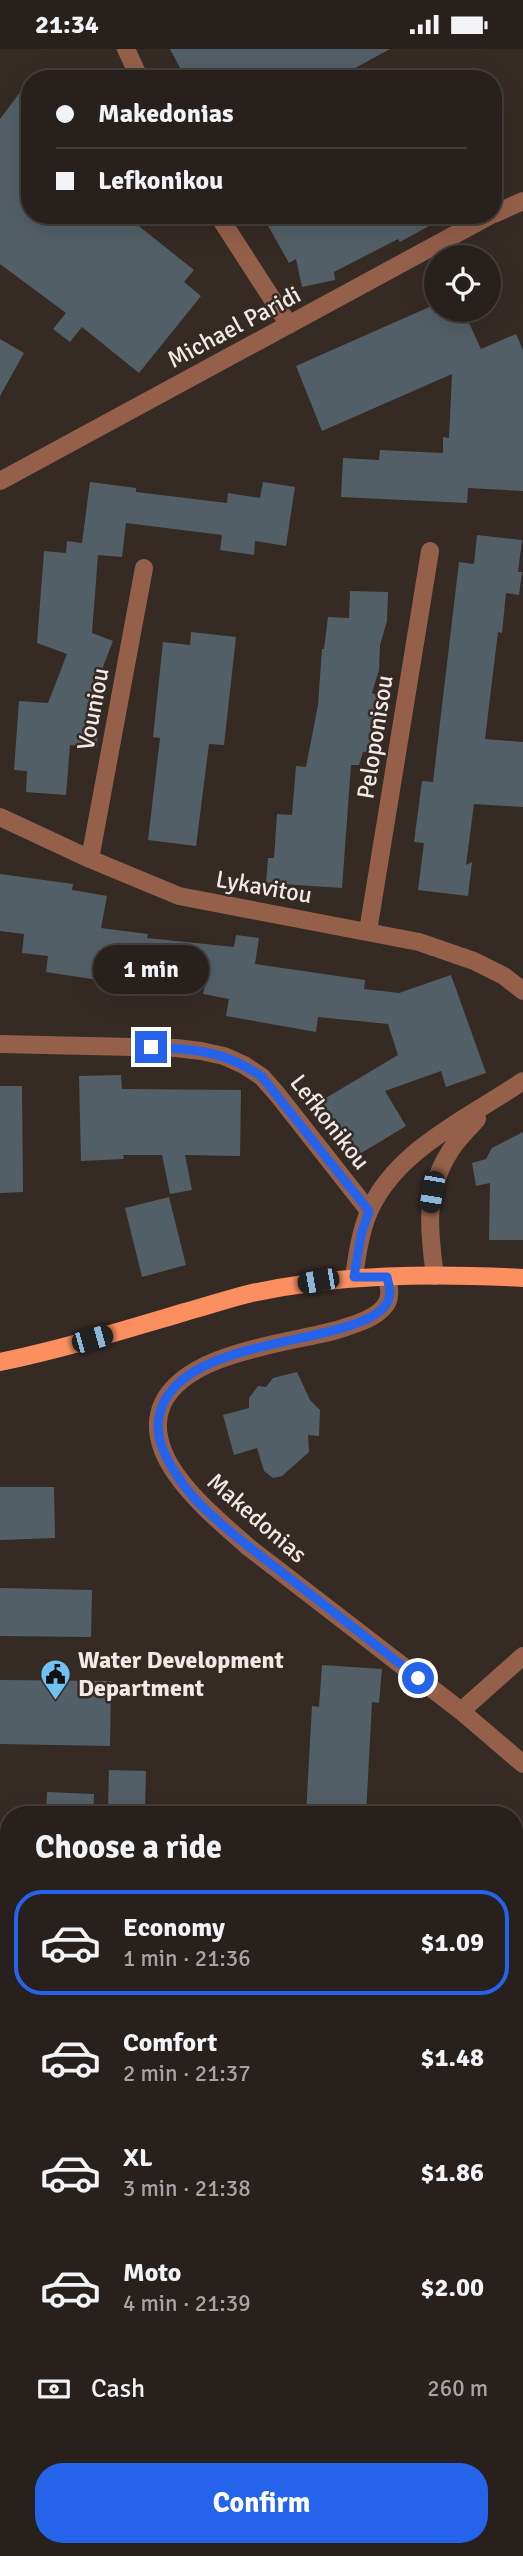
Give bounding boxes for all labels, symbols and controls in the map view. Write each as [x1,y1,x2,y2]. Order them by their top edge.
text: 21:34 [35,9,99,41]
text: Makedonias [98,98,234,130]
text: Lefkonikou [98,165,223,197]
map controls [424,245,501,322]
button: locate [424,245,501,322]
street label: Michael Paridi [162,279,306,375]
street label: Vouniou [70,665,116,753]
street label: Peloponisou [350,673,400,801]
street label: Lykavitou [214,864,314,910]
callout: 1 min [93,946,209,995]
text: 1 min [123,955,179,984]
route end [135,1031,167,1063]
street label: Lefkonikou [283,1068,377,1176]
car [419,1169,446,1215]
car [296,1267,341,1295]
car [69,1323,116,1355]
street label: Makedonias [201,1466,313,1570]
place label: Water Development Department [78,1645,284,1703]
public building icon: Water Development Department [38,1657,72,1701]
route start [402,1662,434,1694]
text: Choose a ride [35,1828,222,1867]
icon: car [39,1911,102,1974]
text: Economy [123,1912,225,1944]
text: $1.09 [420,1927,484,1959]
text: 1 min · 21:36 [123,1944,251,1973]
icon: car [39,2026,102,2089]
text: Comfort [123,2027,217,2059]
text: $1.48 [420,2042,484,2074]
text: 2 min · 21:37 [123,2059,251,2088]
icon: car [39,2141,102,2204]
text: XL [123,2142,153,2174]
text: $1.86 [420,2157,484,2189]
text: 3 min · 21:38 [123,2174,251,2203]
icon: car [39,2256,102,2319]
text: Moto [123,2257,181,2289]
text: $2.00 [420,2272,484,2304]
text: 4 min · 21:39 [123,2289,251,2318]
icon: cash [35,2370,73,2408]
text: Cash [91,2373,145,2405]
text: 260 m [427,2374,488,2403]
button: Confirm [35,2463,488,2543]

